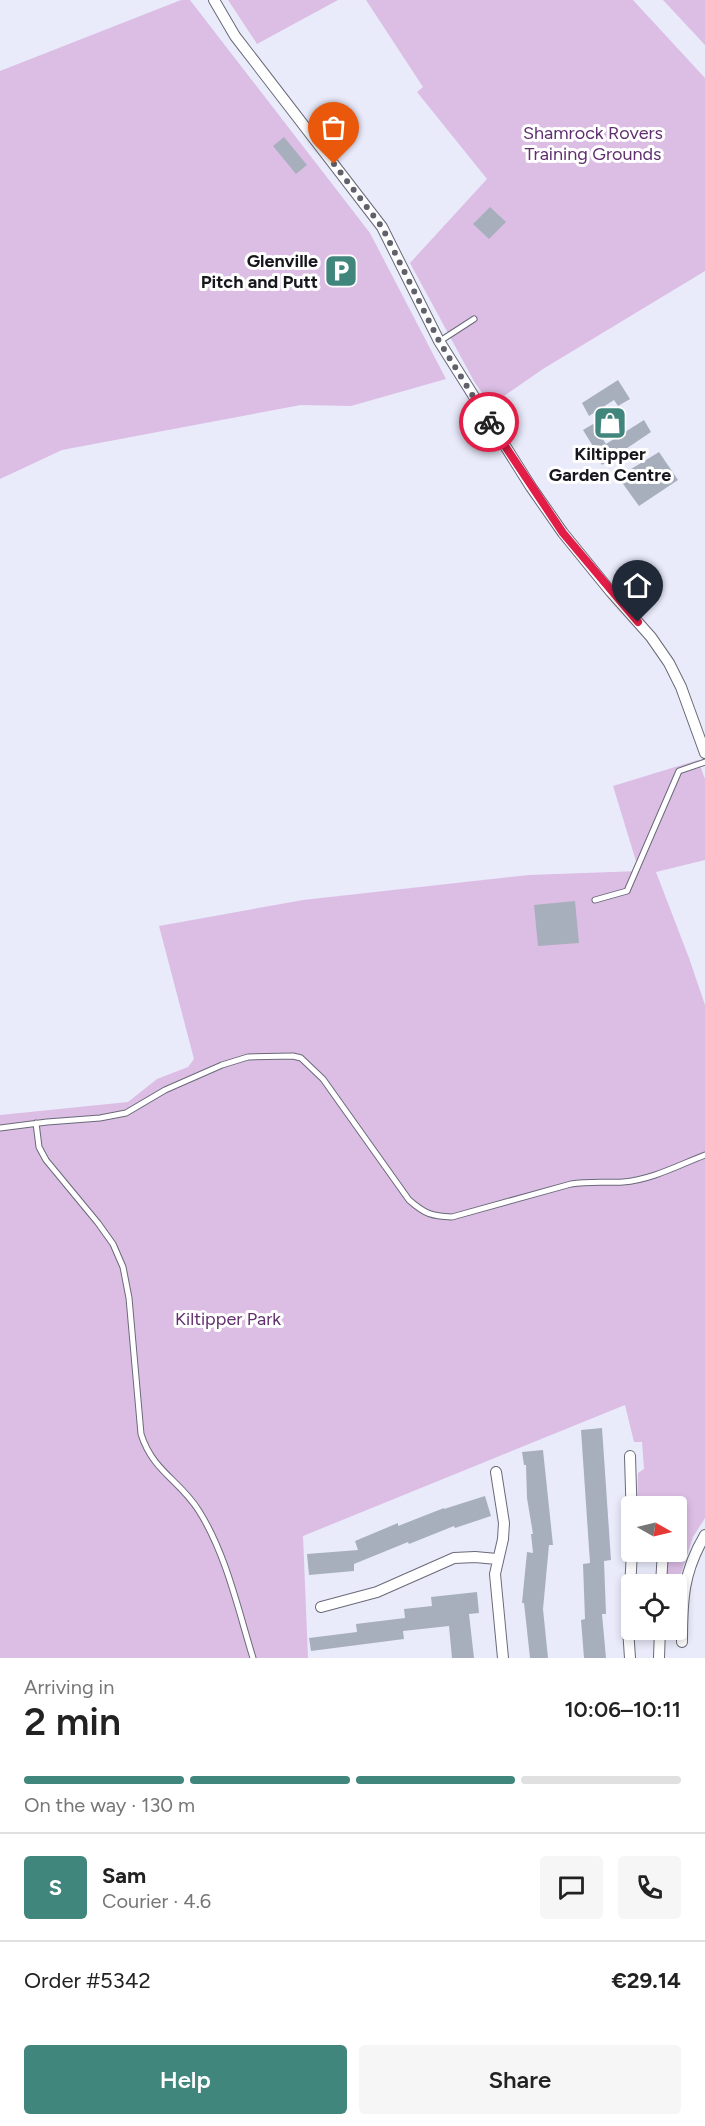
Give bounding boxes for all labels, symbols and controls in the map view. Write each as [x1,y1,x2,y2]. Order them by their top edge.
pin [308,102,359,164]
icon: bag [317,111,350,144]
park label: Shamrock Rovers Training Grounds [523,122,663,165]
place label: Glenville Pitch and Putt [201,250,318,293]
parking icon: Glenville Pitch and Putt [323,253,359,289]
courier [459,392,519,452]
shop icon: Kiltipper Garden Centre [592,405,628,441]
icon: bike [473,406,506,439]
place label: Kiltipper Garden Centre [549,443,671,486]
pin [612,560,663,622]
icon: home [621,569,654,602]
park label: Kiltipper Park [175,1308,281,1330]
north arrow [621,1496,687,1562]
map controls [621,1496,687,1640]
button: locate [621,1574,687,1640]
text: Arriving in [24,1675,114,1699]
text: 10:06–10:11 [564,1696,681,1723]
text: 2 min [24,1698,121,1745]
text: On the way · 130 m [24,1793,195,1817]
button: chat [540,1856,603,1919]
button: phone [618,1856,681,1919]
text: Sam [102,1862,146,1889]
text: S [49,1874,62,1901]
text: Courier · 4.6 [102,1889,211,1913]
text: Order #5342 [24,1967,151,1994]
text: €29.14 [612,1967,681,1994]
button: Help [24,2045,347,2114]
button: Share [359,2045,681,2114]

